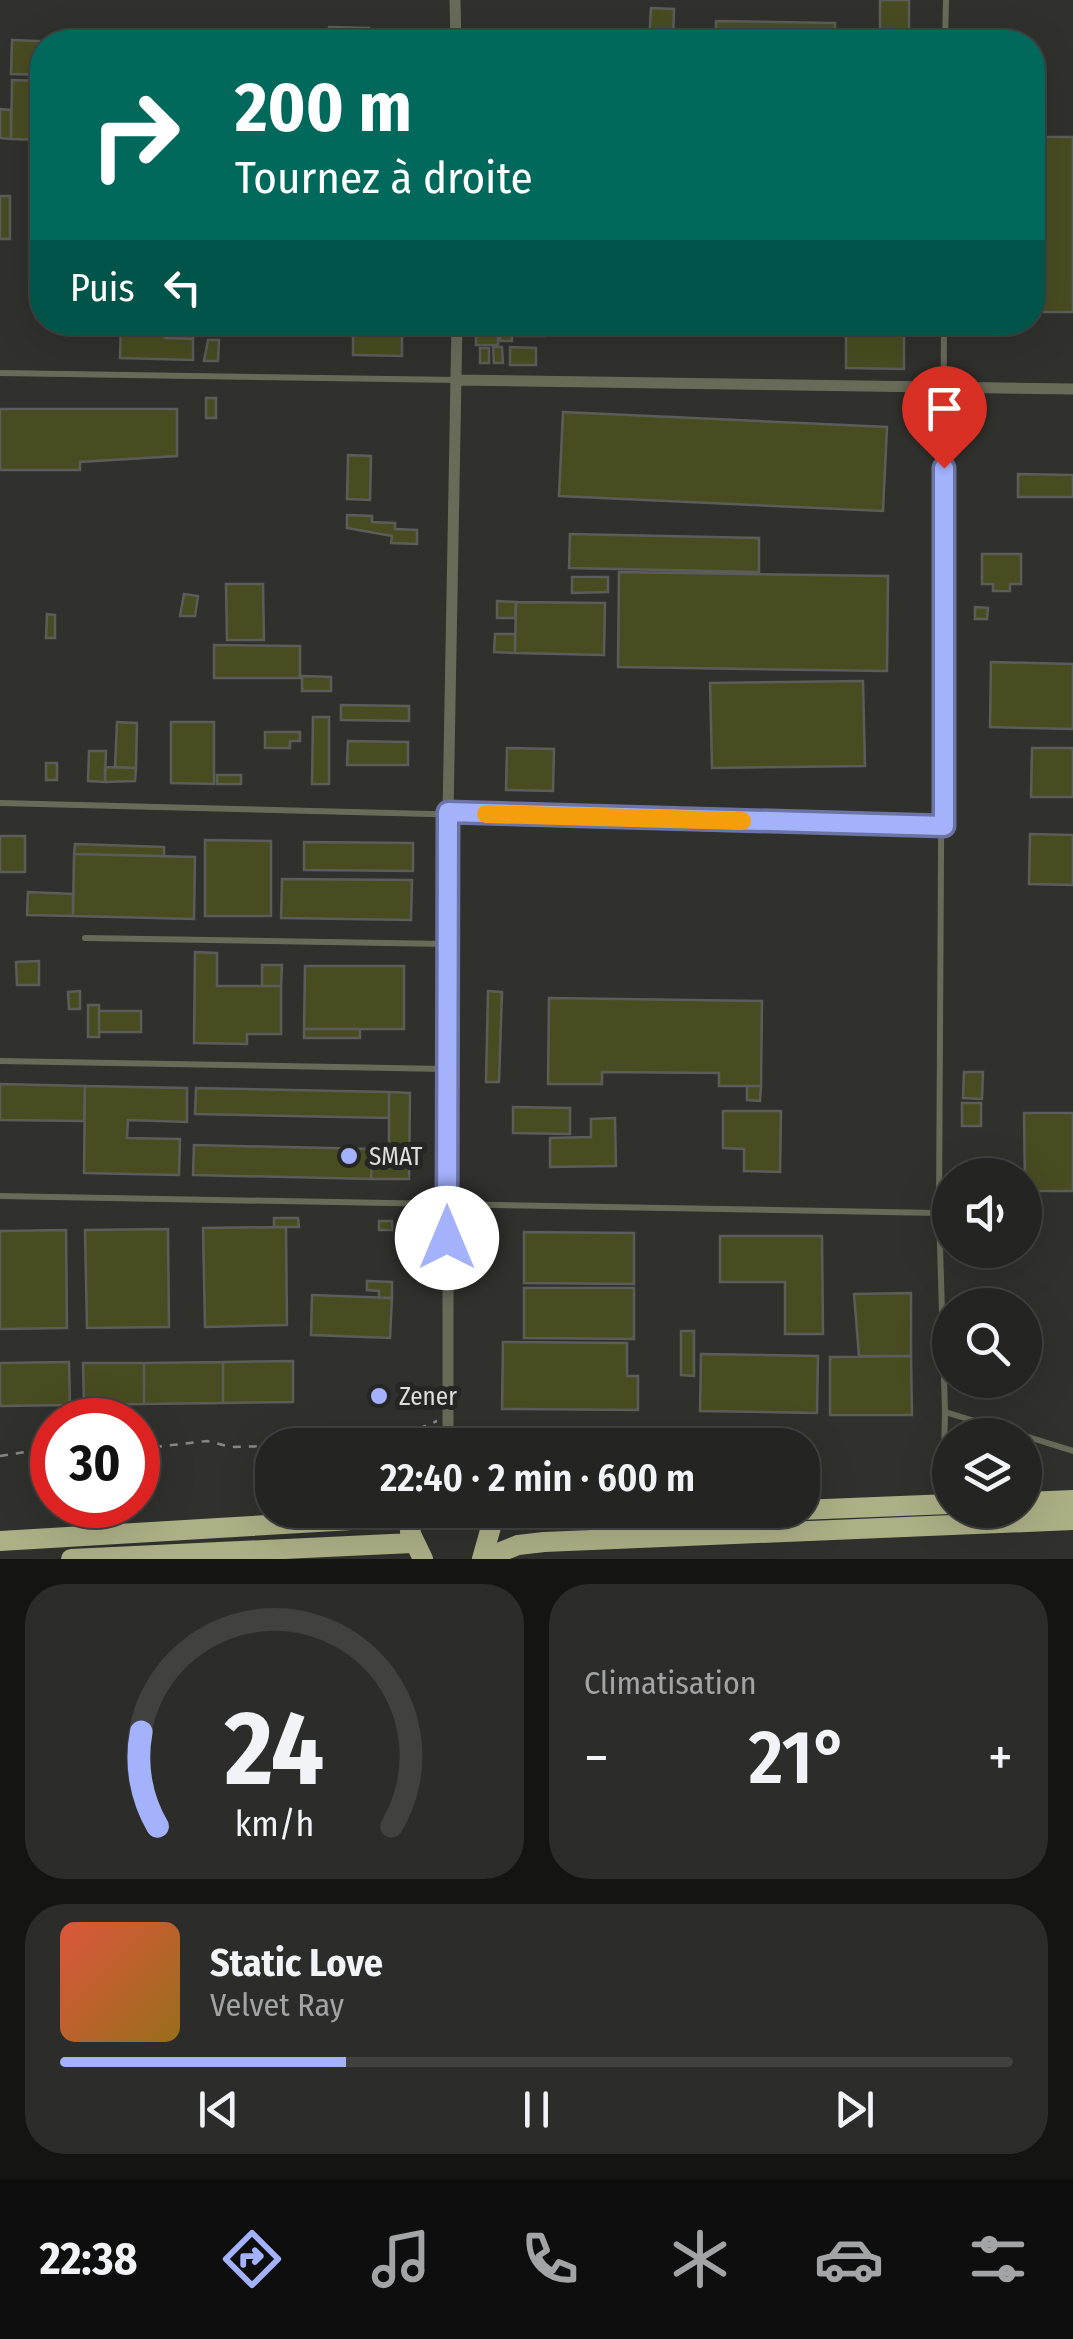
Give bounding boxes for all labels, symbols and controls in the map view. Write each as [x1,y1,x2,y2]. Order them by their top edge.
text: 200 m [235,66,412,150]
icon: right [70,70,200,200]
text: Tournez à droite [235,151,533,205]
icon: left [155,260,210,315]
text: Puis [70,265,135,311]
pin [902,366,987,469]
icon: arrive [917,381,972,436]
place label: SMAT [369,1142,423,1172]
marker: SMAT [338,1145,360,1167]
map controls [932,1158,1042,1528]
button: sound [932,1158,1042,1268]
position arrow [395,1186,499,1290]
button: search [932,1288,1042,1398]
place label: Zener [399,1382,457,1412]
marker: Zener [368,1385,390,1407]
speed limit sign: 30 [30,1398,160,1528]
button: layers [932,1418,1042,1528]
text: 22:40 · 2 min · 600 m [380,1455,695,1501]
text: Climatisation [584,1664,757,1702]
text: 24 [224,1687,324,1812]
text: 21° [749,1713,848,1803]
text: − [584,1725,609,1791]
text: + [988,1725,1013,1791]
text: km/h [235,1803,314,1845]
text: Static Love [210,1940,383,1986]
text: Velvet Ray [210,1986,344,2024]
icon: previous [191,2082,246,2137]
icon: pause [509,2082,564,2137]
icon: next [827,2082,882,2137]
icon: directions [217,2224,287,2294]
icon: music [366,2224,436,2294]
icon: phone [515,2224,585,2294]
icon: climate [665,2224,735,2294]
icon: car [814,2224,884,2294]
icon: filters [963,2224,1033,2294]
text: 22:38 [40,2232,137,2286]

